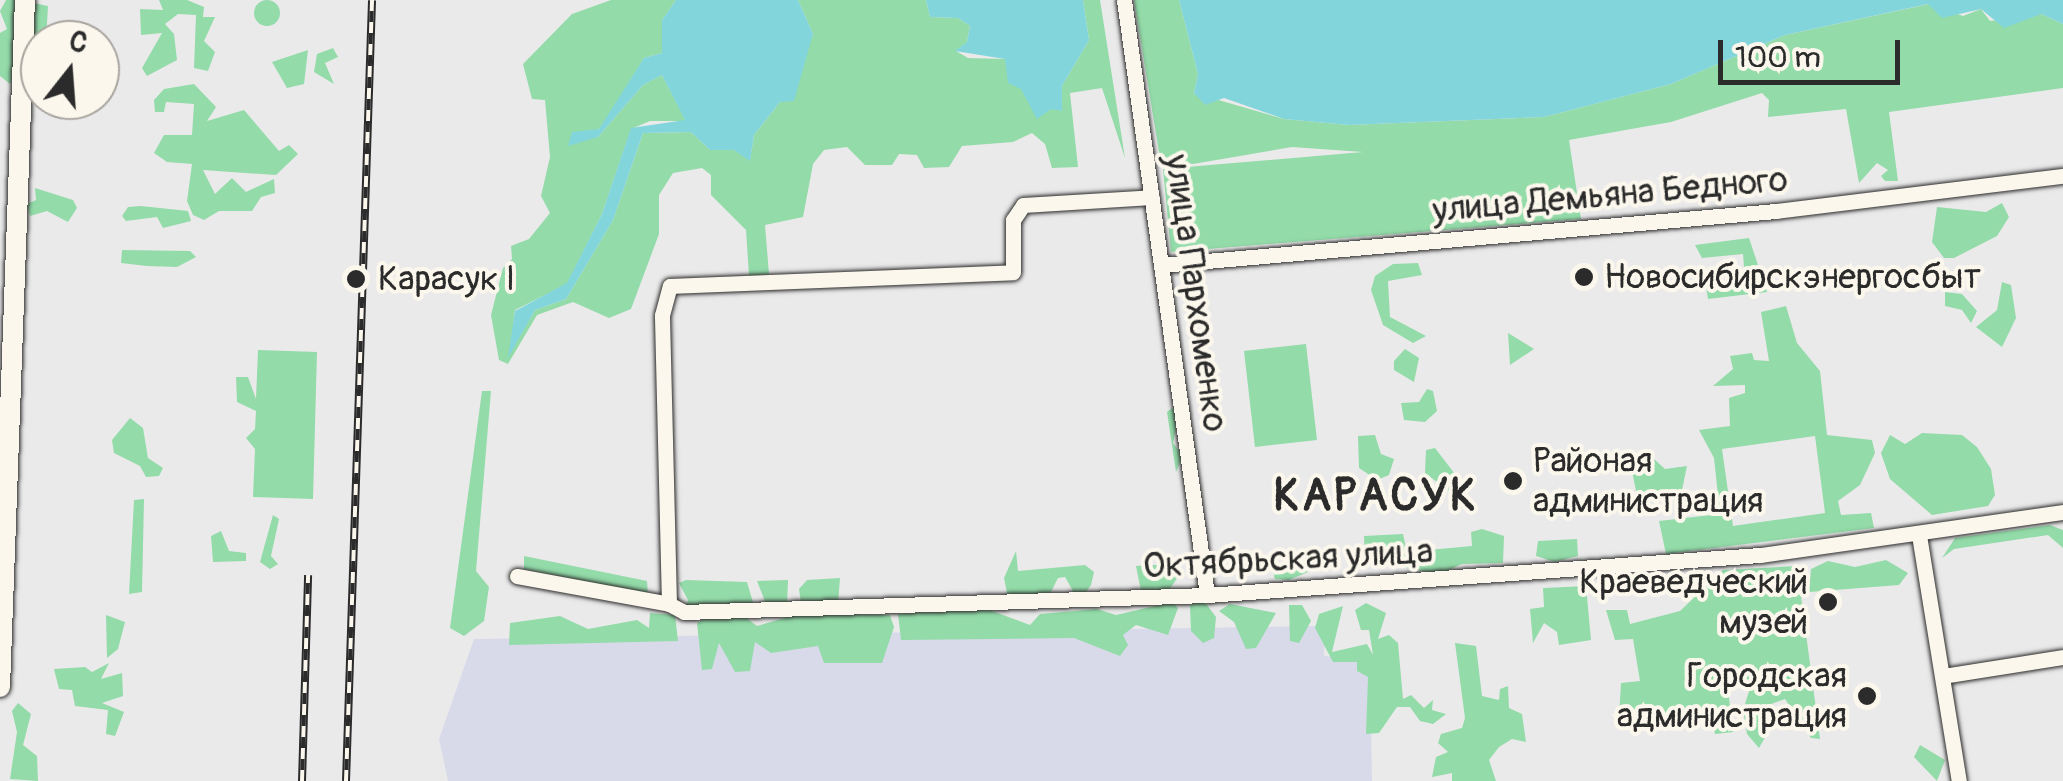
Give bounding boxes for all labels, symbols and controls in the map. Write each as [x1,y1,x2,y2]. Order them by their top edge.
north arrow [20,20,120,120]
scale bar [1723,20,1906,82]
text: С [65,23,92,62]
text: 100 m [1735,39,1821,76]
street label: улица Пархоменко [1156,152,1236,434]
street label: улица Демьяна Бедного [1431,159,1789,231]
place label: Новосибирскэнергосбыт [1604,256,1981,298]
place label: Карасук I [378,258,515,300]
marker: Карасук I [343,266,369,292]
marker: Новосибирскэнергосбыт [1573,266,1595,288]
place label: Районая администрация [1533,440,1763,522]
district label: КАРАСУК [1274,470,1478,524]
marker: Районая администрация [1502,470,1524,492]
street label: Октябрьская улица [1142,530,1434,588]
place label: Краеведческий музей [1579,561,1808,643]
marker: Краеведческий музей [1817,591,1839,613]
place label: Городская администрация [1617,655,1847,737]
marker: Городская администрация [1856,685,1878,707]

